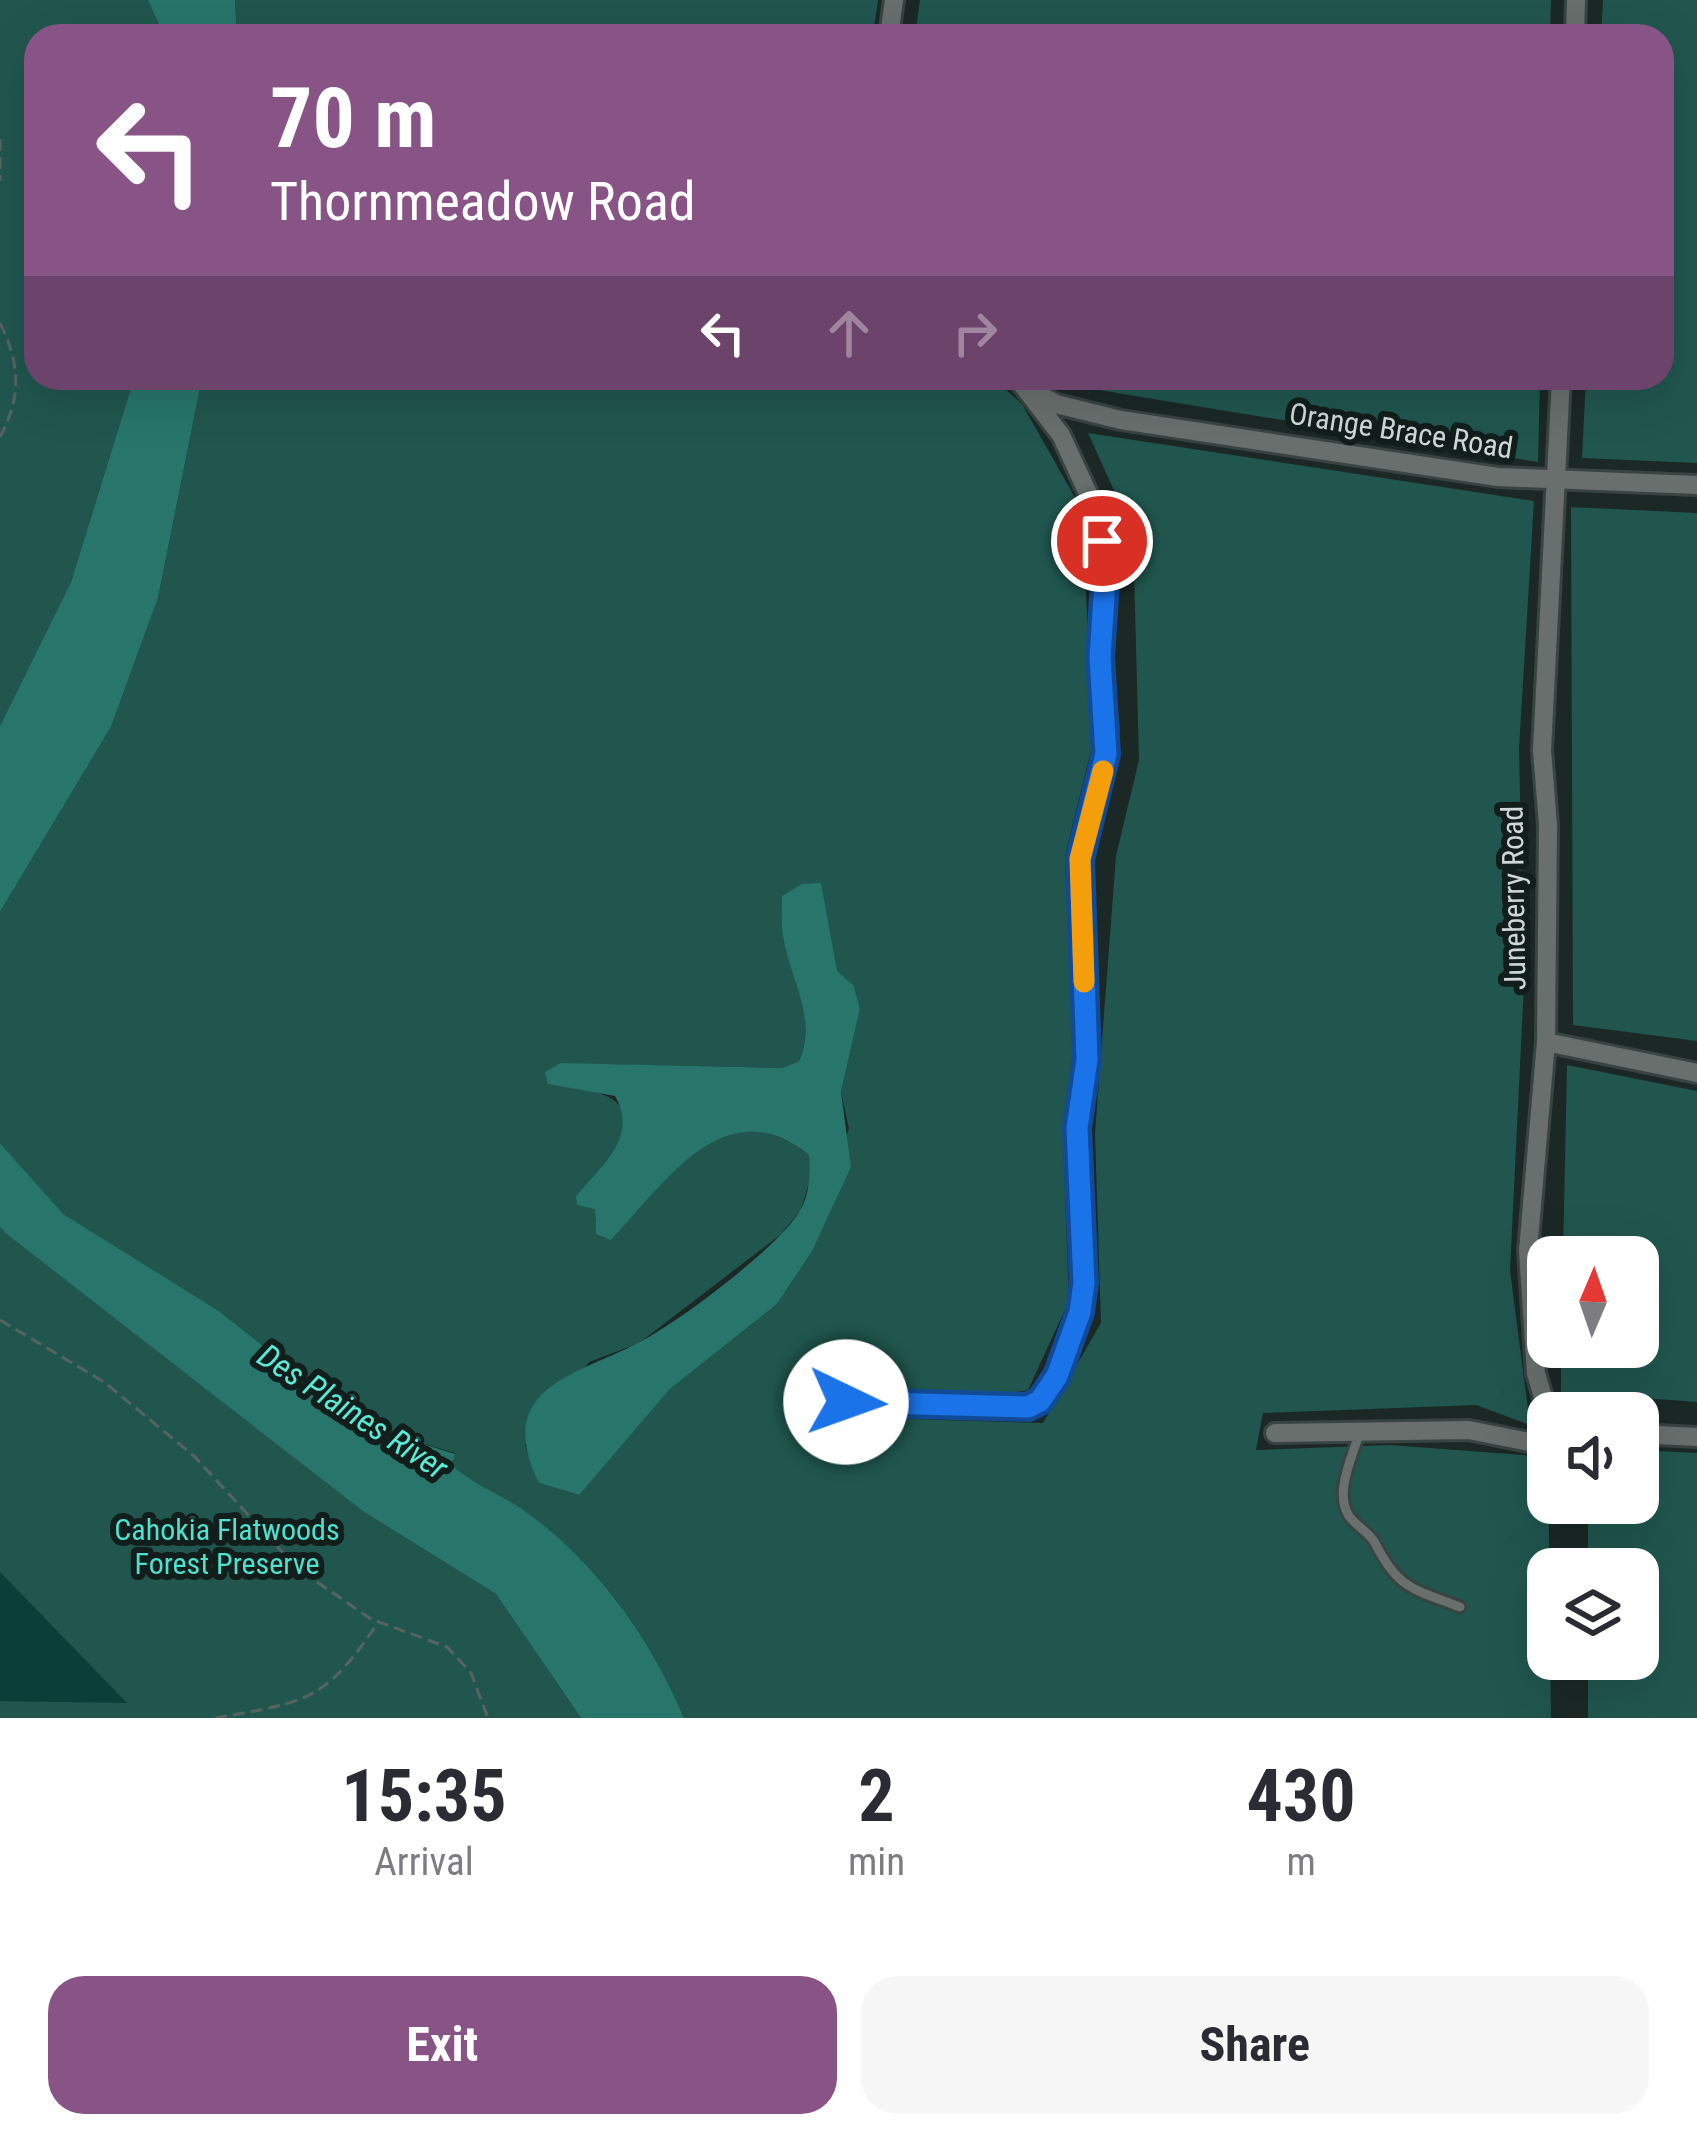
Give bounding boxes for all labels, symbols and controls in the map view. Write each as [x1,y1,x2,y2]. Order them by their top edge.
text: 70 m [270,69,437,168]
icon: left [72,72,228,228]
text: Thornmeadow Road [270,170,696,233]
icon: left [690,300,756,366]
icon: ahead [816,300,882,366]
icon: right [942,300,1008,366]
street label: Orange Brace Road [1287,396,1515,465]
pin [1051,490,1153,592]
icon: arrive [1069,508,1135,574]
street label: Juneberry Road [1494,805,1533,991]
north arrow [1527,1236,1659,1368]
map controls [1527,1236,1659,1680]
water label: Des Plaines River [251,1336,456,1488]
position arrow [783,1339,909,1465]
button: sound [1527,1392,1659,1524]
park label: Cahokia Flatwoods Forest Preserve [114,1512,340,1581]
button: layers [1527,1548,1659,1680]
text: 15:35 [341,1754,507,1839]
text: 2 [858,1754,895,1839]
text: 430 [1246,1754,1356,1839]
text: Arrival [374,1839,474,1885]
text: min [848,1839,905,1885]
text: m [1286,1839,1316,1885]
button: Exit [48,1976,837,2114]
button: Share [861,1976,1649,2114]

